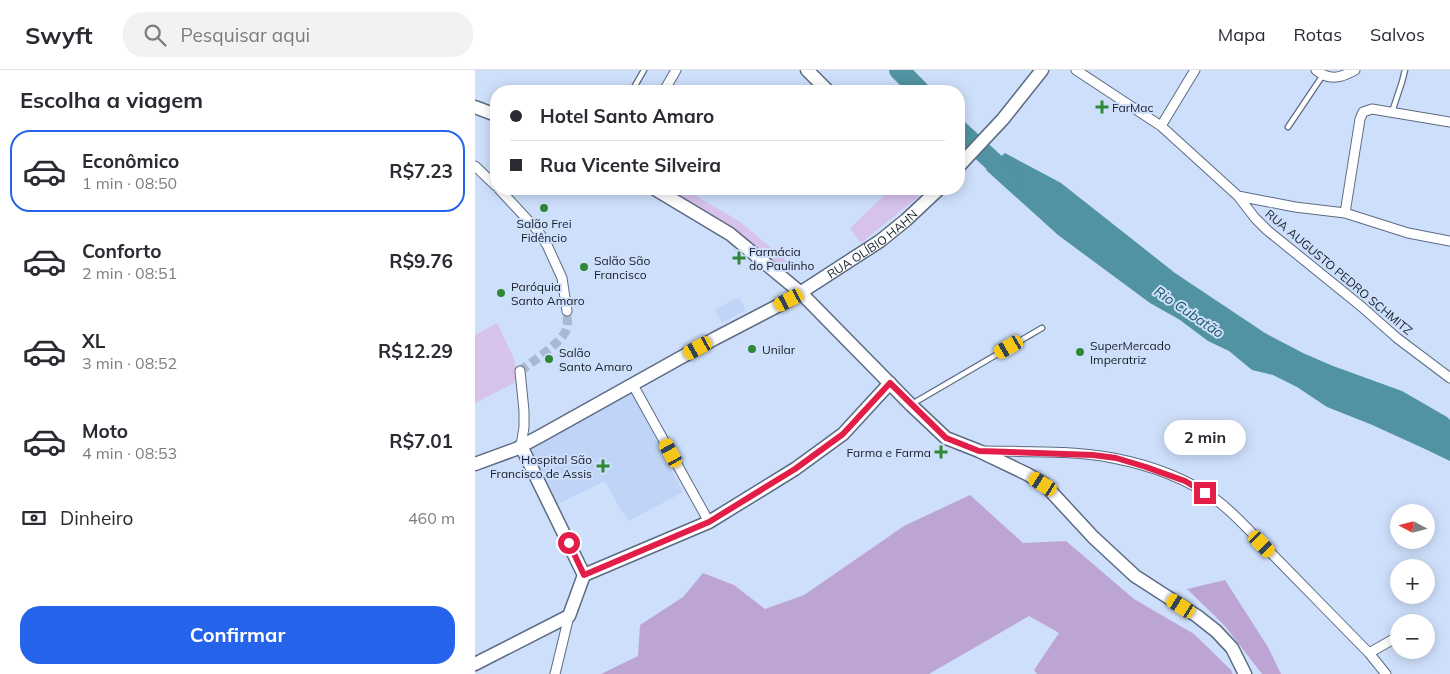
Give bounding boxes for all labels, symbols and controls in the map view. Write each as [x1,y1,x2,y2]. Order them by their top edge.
search box [123,12,473,57]
text: Swyft [25,20,93,50]
icon: search [141,21,169,49]
text: Pesquisar aqui [181,23,310,47]
text: Mapa [1218,23,1266,46]
text: Rotas [1294,23,1342,46]
text: Salvos [1370,23,1425,46]
text: Escolha a viagem [20,86,203,114]
place label: FarMac [1112,100,1154,115]
marker: FarMac [1096,101,1108,113]
text: Hotel Santo Amaro [540,104,714,128]
icon: car [22,149,67,194]
text: Econômico [82,149,179,173]
text: Rua Vicente Silveira [540,153,721,177]
text: R$7.23 [389,159,453,183]
text: 1 min · 08:50 [82,173,177,193]
marker: Salão Frei Fidêncio [538,202,550,214]
street label: RUA OLÍBIO HAHN [824,206,920,281]
street label: RUA AUGUSTO PEDRO SCHMITZ [1262,206,1416,338]
place label: Salão Frei Fidêncio [516,216,572,245]
icon: car [22,239,67,284]
text: Conforto [82,239,161,263]
place label: Farmácia do Paulinho [749,244,815,273]
text: R$9.76 [389,249,453,273]
marker: Farmácia do Paulinho [733,252,745,264]
place label: Salão São Francisco [594,253,650,282]
marker: Salão São Francisco [578,261,590,273]
text: 2 min · 08:51 [82,263,177,283]
place label: Paróquia Santo Amaro [511,279,585,308]
water label: Rio Cubatão [1151,282,1227,342]
marker: Paróquia Santo Amaro [495,287,507,299]
car [772,287,805,313]
icon: car [22,329,67,374]
text: XL [82,329,105,353]
car [992,333,1025,361]
car [681,334,714,362]
place label: SuperMercado Imperatriz [1090,338,1171,367]
text: R$12.29 [378,339,453,363]
place label: Unilar [762,342,796,357]
marker: Unilar [746,343,758,355]
place label: Salão Santo Amaro [559,345,633,374]
marker: SuperMercado Imperatriz [1074,346,1086,358]
text: 3 min · 08:52 [82,353,177,373]
marker: Salão Santo Amaro [543,353,555,365]
icon: car [22,419,67,464]
text: Moto [82,419,128,443]
callout: 2 min [1164,420,1246,456]
text: 2 min [1184,427,1226,447]
text: R$7.01 [389,429,453,453]
car [657,436,684,470]
text: 4 min · 08:53 [82,443,177,463]
place label: Farma e Farma [847,445,931,460]
marker: Farma e Farma [935,446,947,458]
place label: Hospital São Francisco de Assis [490,452,592,481]
marker: Hospital São Francisco de Assis [596,459,610,473]
car [1026,470,1059,498]
route end [1194,482,1216,504]
icon: cash [20,504,48,532]
north arrow [1390,504,1435,549]
map controls [1390,504,1435,659]
text: Dinheiro [60,506,133,530]
text: 460 m [408,508,455,528]
car [1246,528,1277,560]
route start [558,532,580,554]
button: + [1390,559,1435,604]
car [1164,592,1197,620]
button: Confirmar [20,606,455,664]
button: − [1390,614,1435,659]

